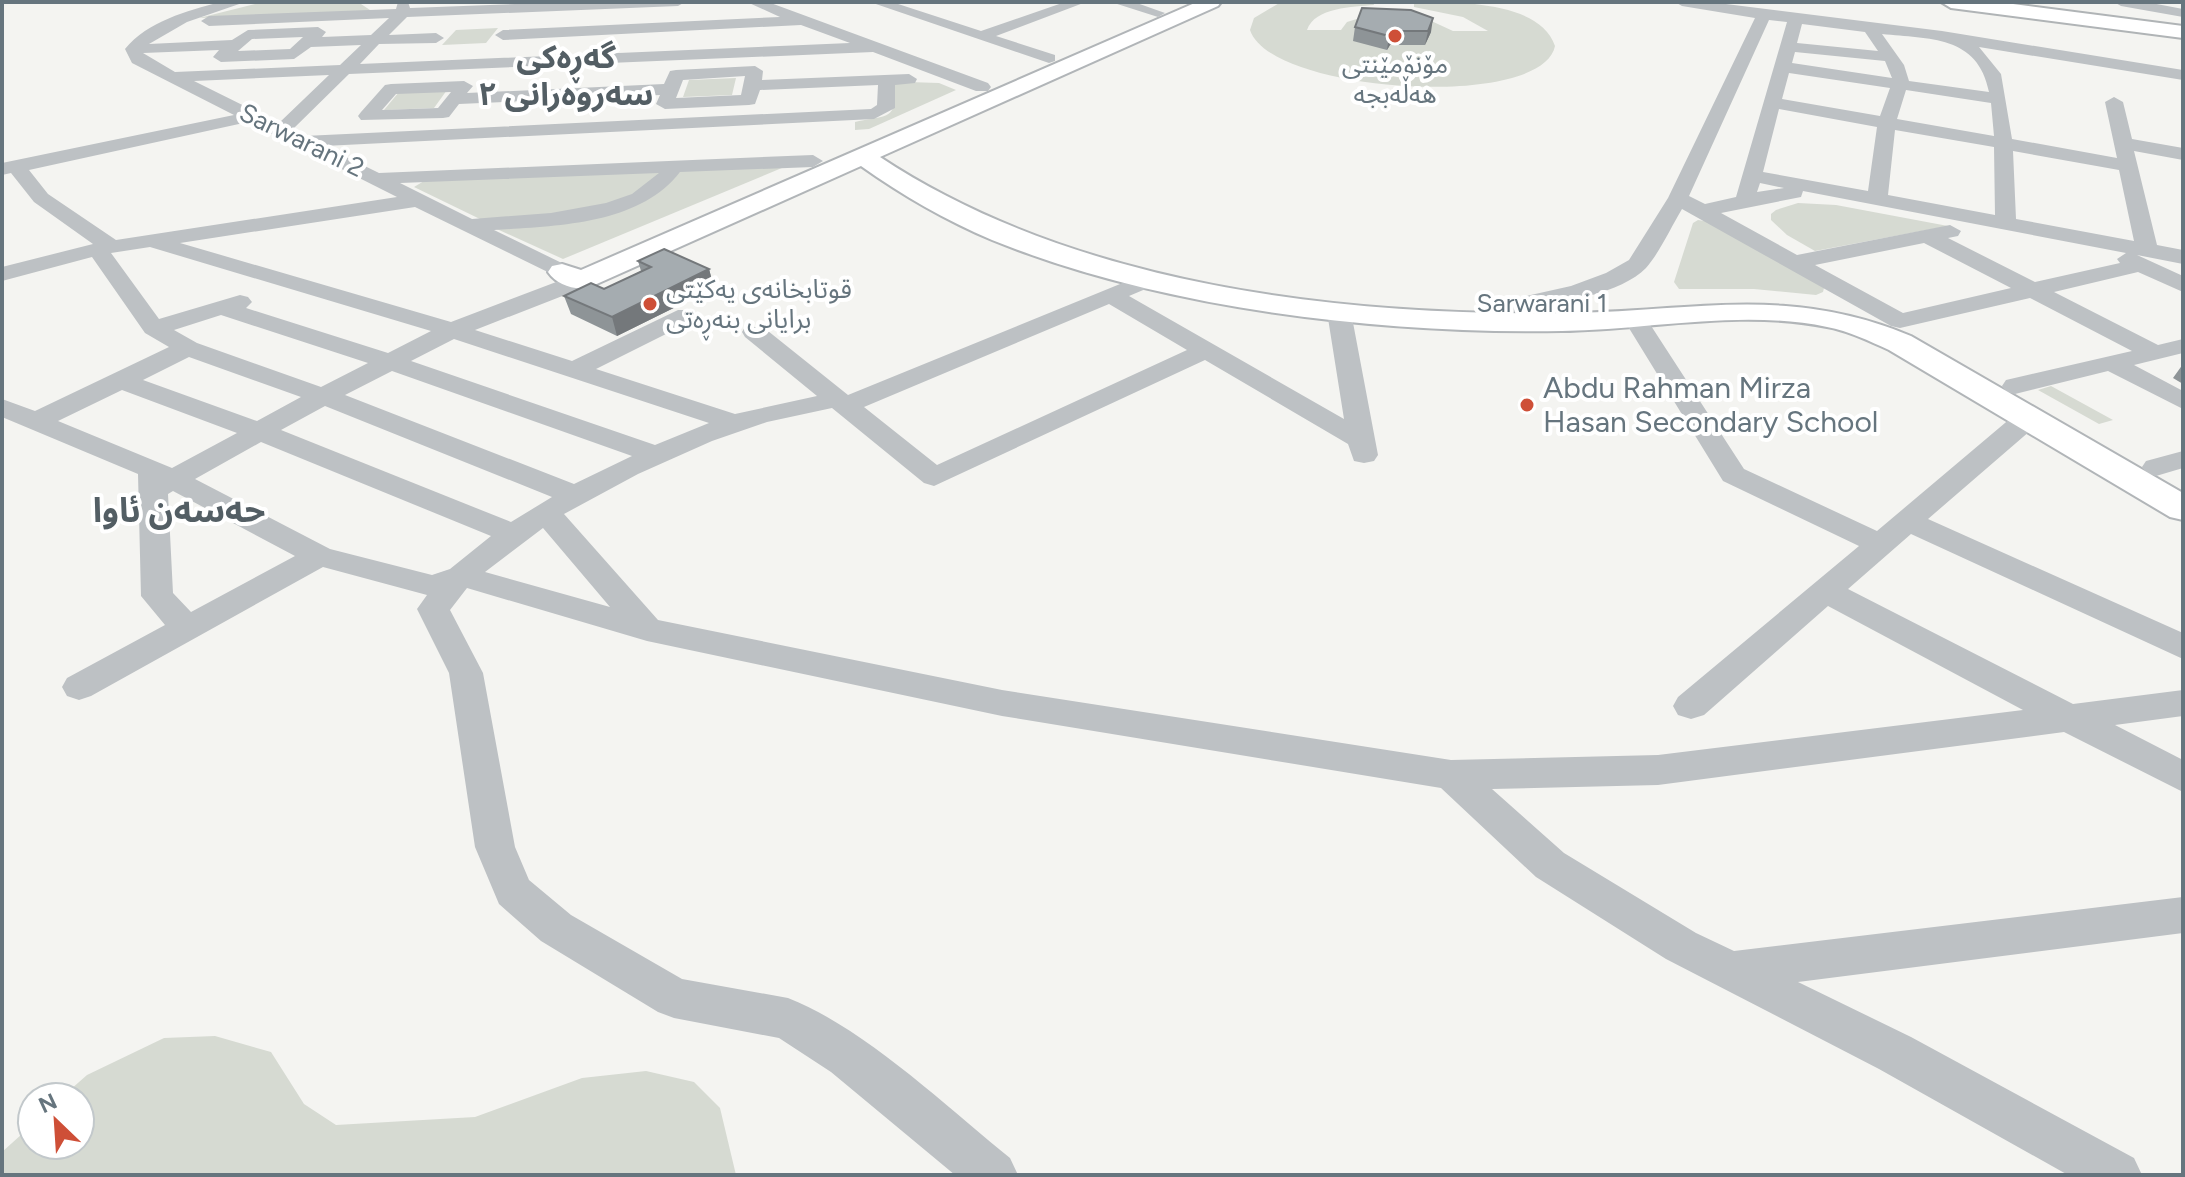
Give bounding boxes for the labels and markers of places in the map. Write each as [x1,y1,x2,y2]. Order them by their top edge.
marker: مۆنۆمێنتی هەڵەبجە [1386,27,1404,45]
place label: مۆنۆمێنتی هەڵەبجە [1342,48,1448,110]
place label: قوتابخانەی یەکێتی برایانی بنەڕەتی [666,273,852,341]
marker: قوتابخانەی یەکێتی برایانی بنەڕەتی [641,295,659,313]
place label: Abdu Rahman Mirza Hasan Secondary School [1543,369,1878,440]
marker: Abdu Rahman Mirza Hasan Secondary School [1518,396,1536,414]

